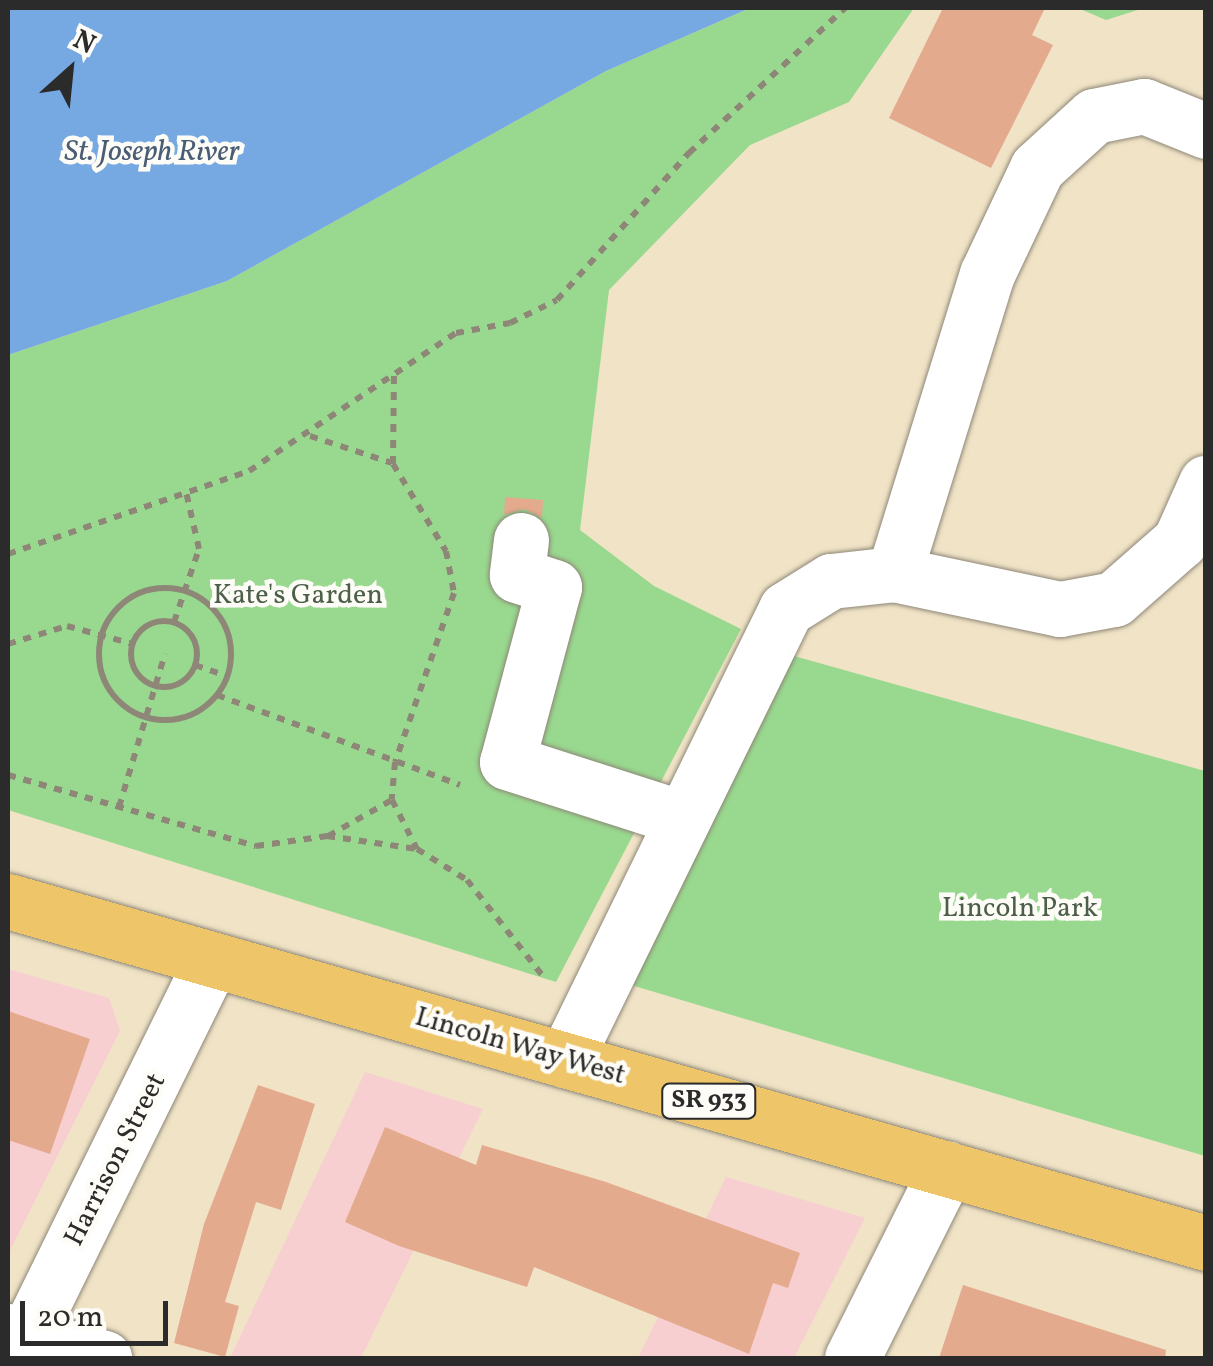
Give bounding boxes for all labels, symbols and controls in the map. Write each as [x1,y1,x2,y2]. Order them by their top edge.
north arrow [20,20,120,120]
text: N [66,21,102,65]
water label: St. Joseph River [64,134,240,170]
park label: Kate's Garden [213,579,383,613]
park label: Lincoln Park [942,892,1098,926]
street label: Lincoln Way West [410,1001,630,1093]
street label: Harrison Street [58,1068,174,1252]
road number: SR 933 [659,1081,759,1121]
scale bar [25,1281,172,1343]
text: 20 m [37,1297,103,1339]

